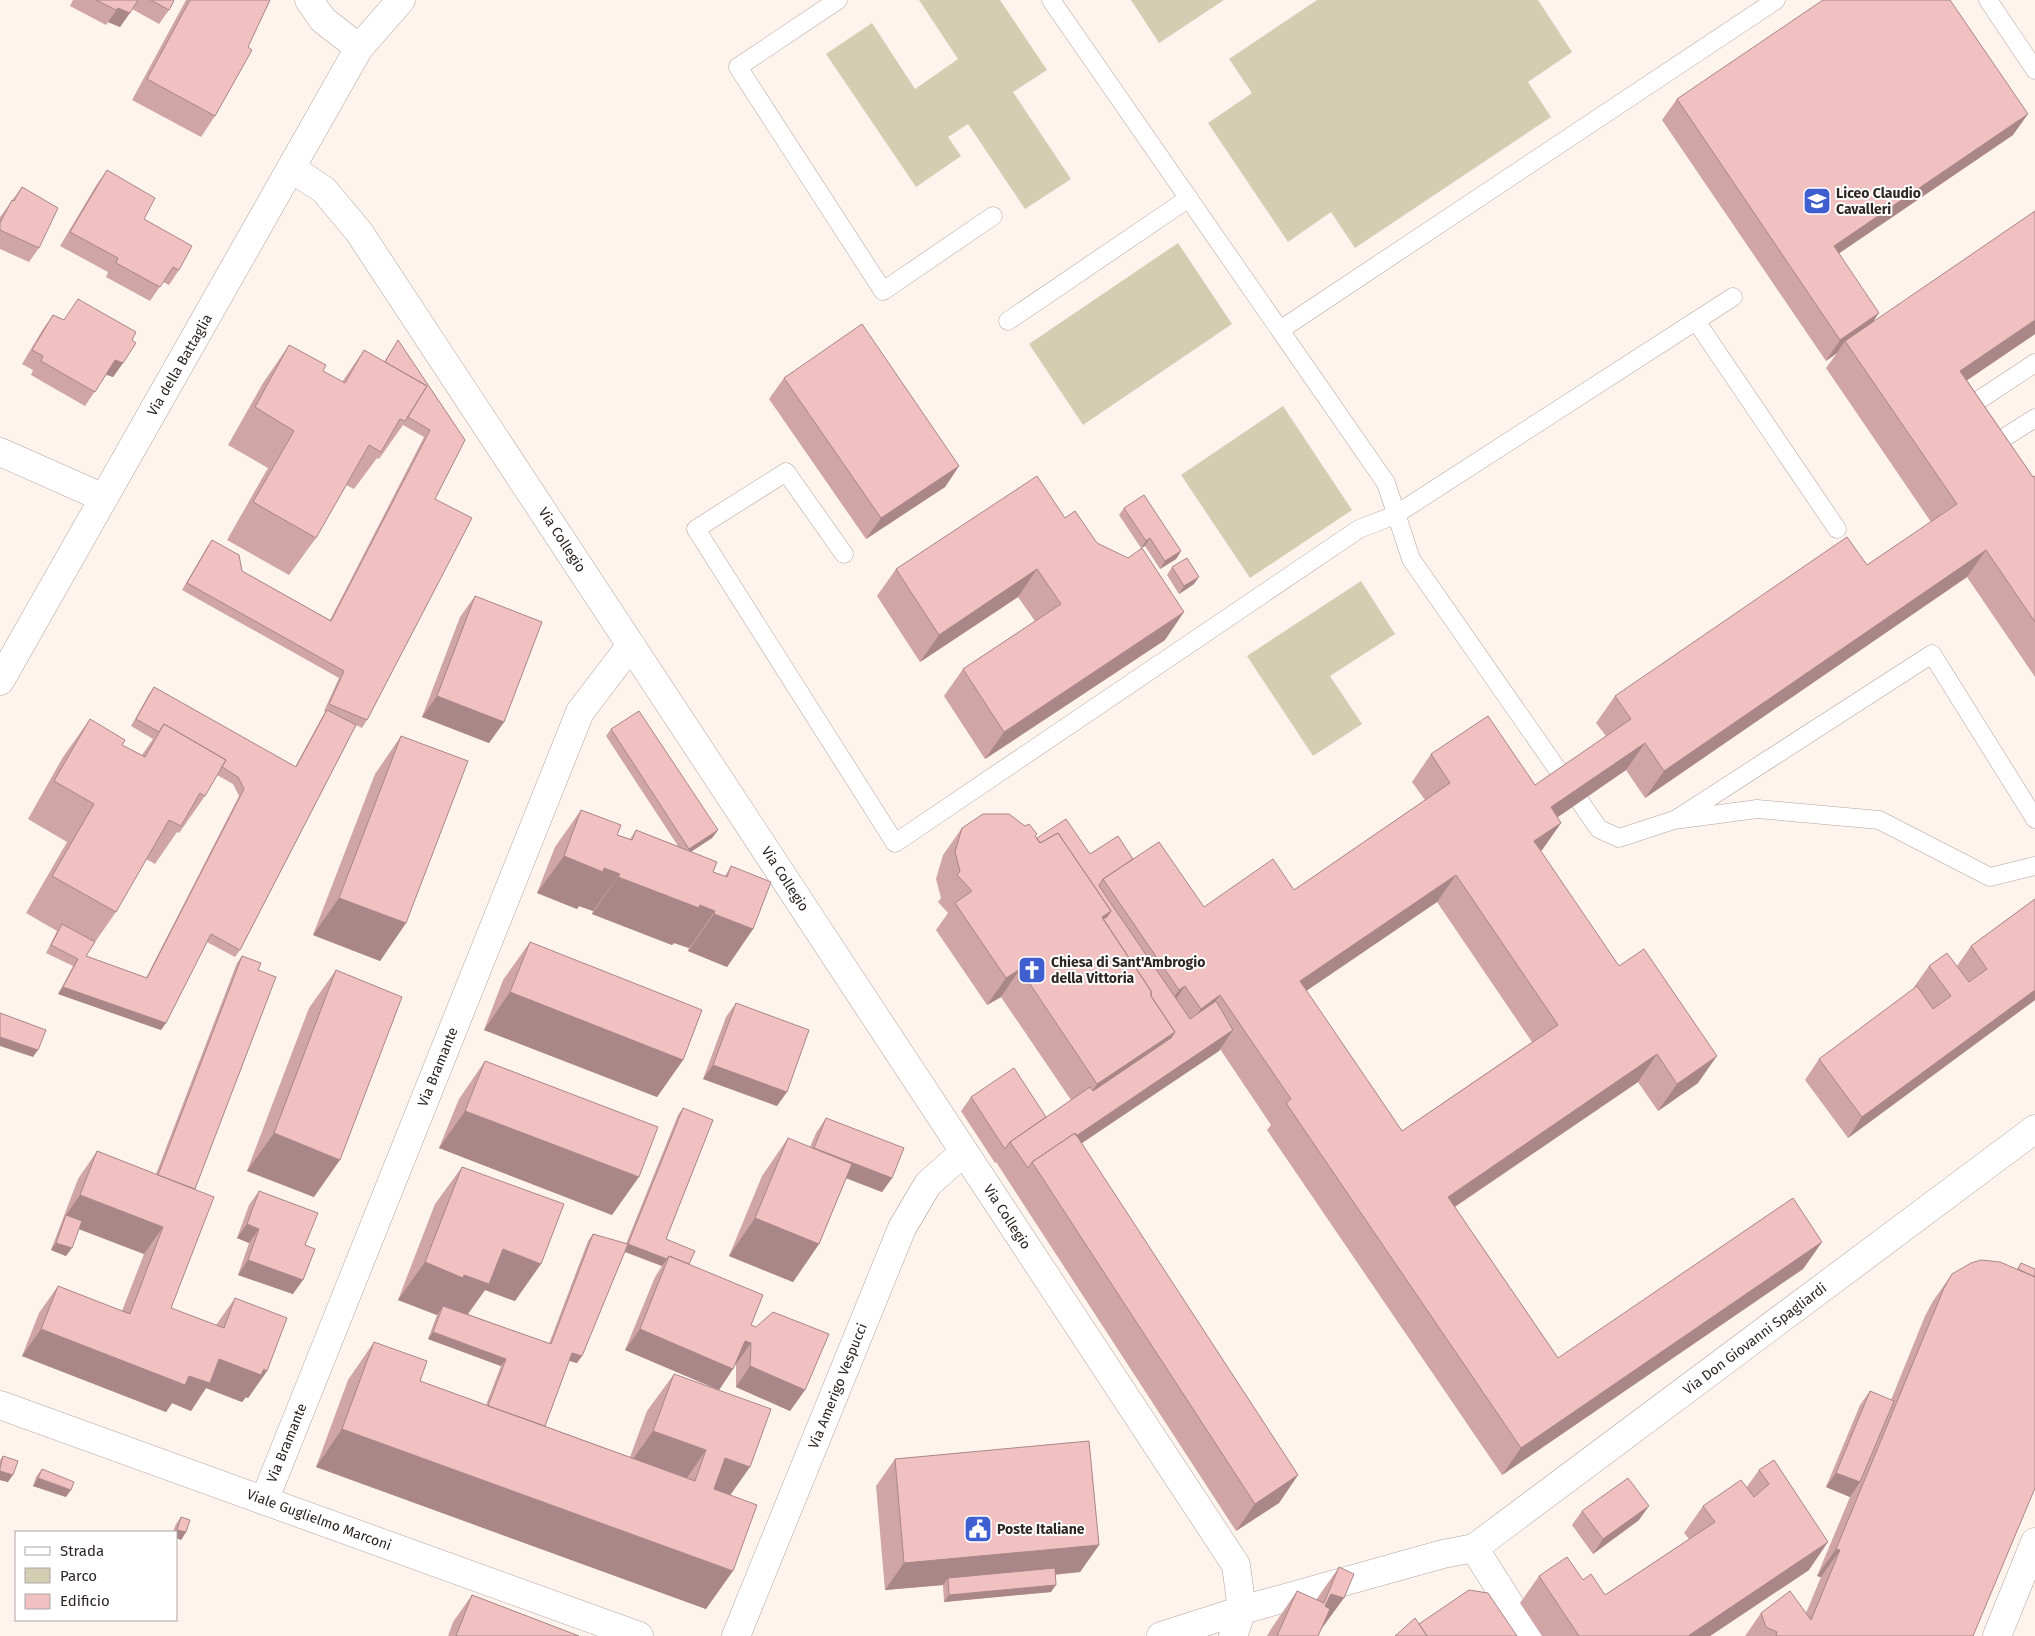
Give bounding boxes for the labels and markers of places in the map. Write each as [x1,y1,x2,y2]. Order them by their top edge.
place label: Liceo Claudio Cavalleri [1836,185,1921,218]
school or university icon: Liceo Claudio Cavalleri [1802,186,1832,216]
place label: Chiesa di Sant'Ambrogio della Vittoria [1051,954,1205,987]
church icon: Chiesa di Sant'Ambrogio della Vittoria [1017,955,1047,985]
public building icon: Poste Italiane [963,1514,993,1544]
place label: Poste Italiane [997,1521,1085,1538]

